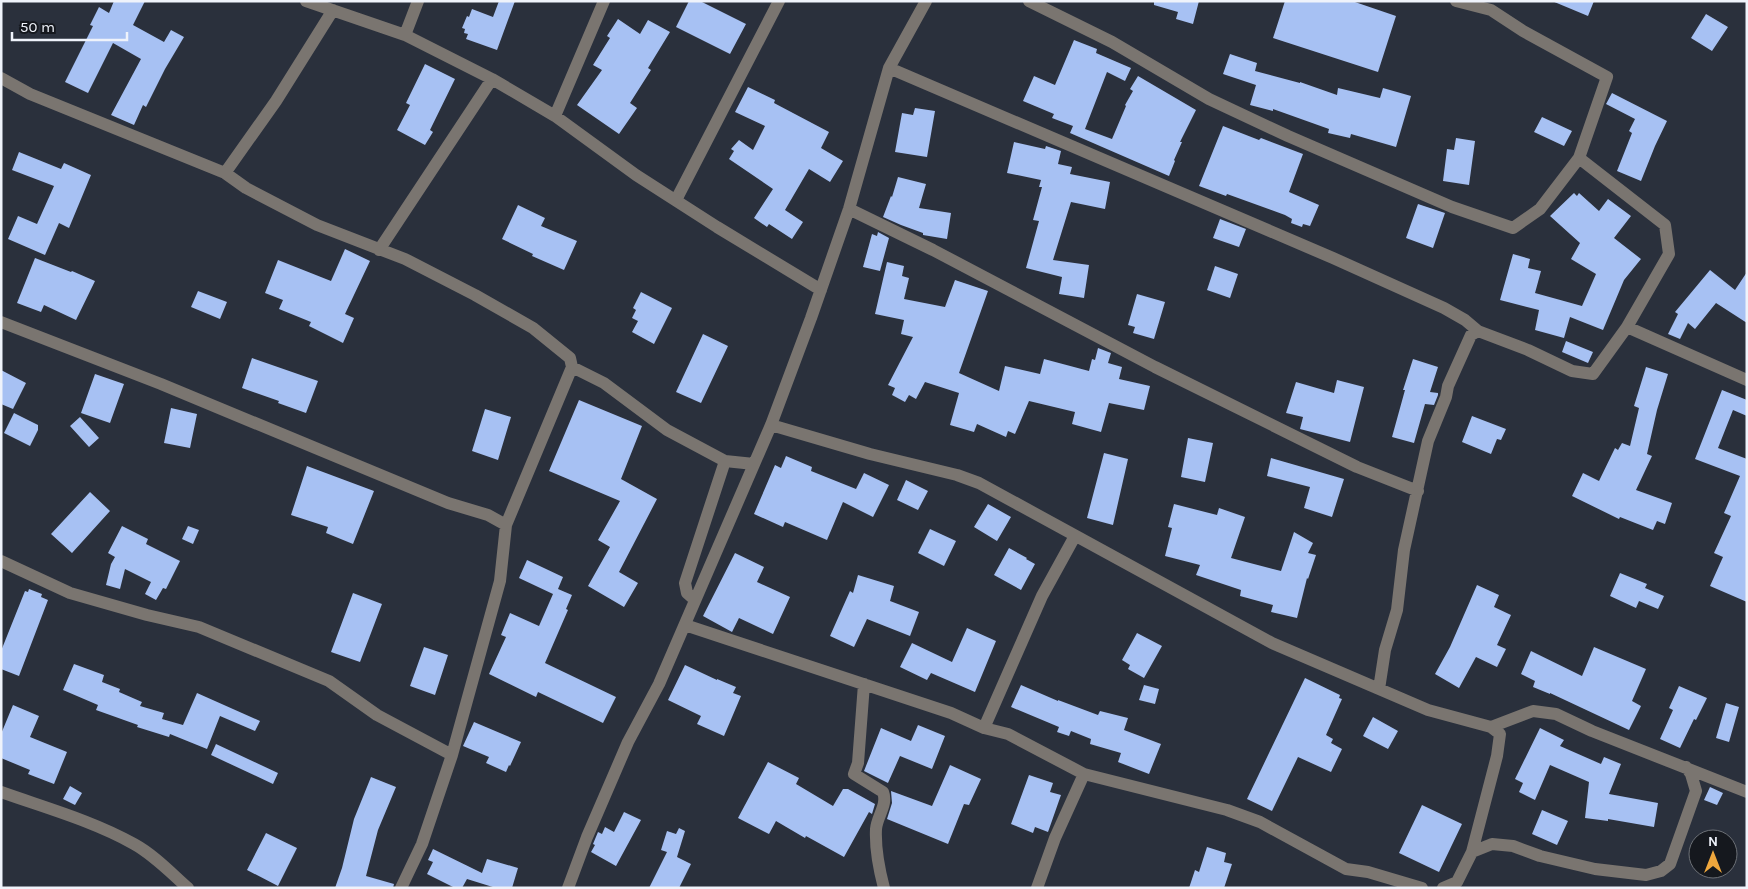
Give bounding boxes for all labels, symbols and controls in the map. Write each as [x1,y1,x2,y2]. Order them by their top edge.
scale bar [12,10,128,42]
text: 50 m [20,18,55,36]
north arrow [1688,829,1738,879]
text: N [1708,833,1718,850]

